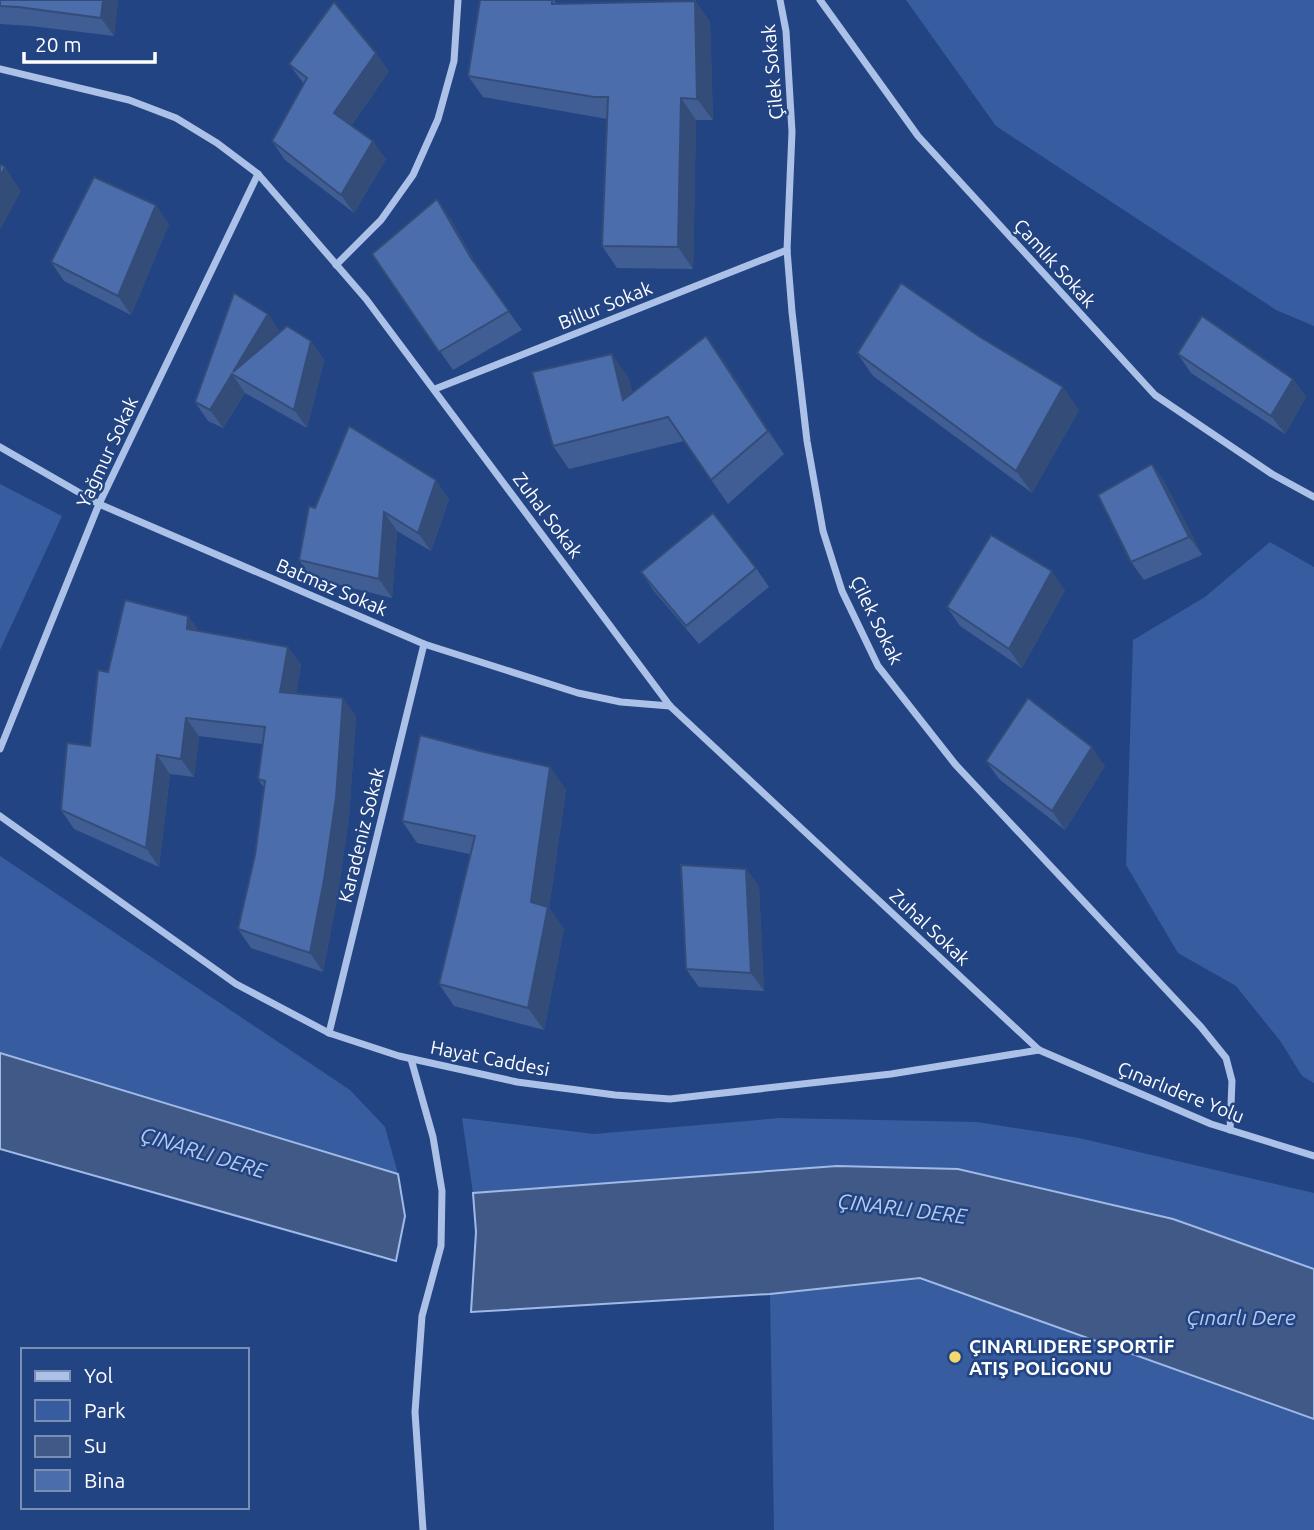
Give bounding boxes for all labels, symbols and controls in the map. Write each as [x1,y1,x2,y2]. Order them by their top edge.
scale bar [24,21,156,65]
street label: Çilek Sokak [757,23,787,121]
text: 20 m [35,32,82,56]
street label: Çamlık Sokak [1010,214,1101,312]
street label: Billur Sokak [555,276,655,334]
street label: Yağmur Sokak [72,393,142,511]
street label: Zuhal Sokak [509,468,588,562]
street label: Batmaz Sokak [273,554,391,620]
street label: Çilek Sokak [846,572,908,668]
street label: Karadeniz Sokak [334,765,389,905]
street label: Zuhal Sokak [885,884,975,970]
street label: Hayat Caddesi [429,1036,551,1080]
street label: Çınarlıdere Yolu [1115,1057,1247,1127]
water label: ÇINARLI DERE [138,1122,270,1183]
water label: ÇINARLI DERE [836,1188,970,1228]
water label: Çınarlı Dere [1186,1305,1296,1329]
place label: ÇINARLIDERE SPORTİF ATIŞ POLİGONU [969,1335,1175,1379]
legend [21,1348,248,1509]
marker: ÇINARLIDERE SPORTİF ATIŞ POLİGONU [947,1349,963,1365]
text: Yol [84,1363,113,1387]
text: Park [84,1398,126,1422]
text: Su [84,1433,107,1457]
text: Bina [84,1468,125,1492]

